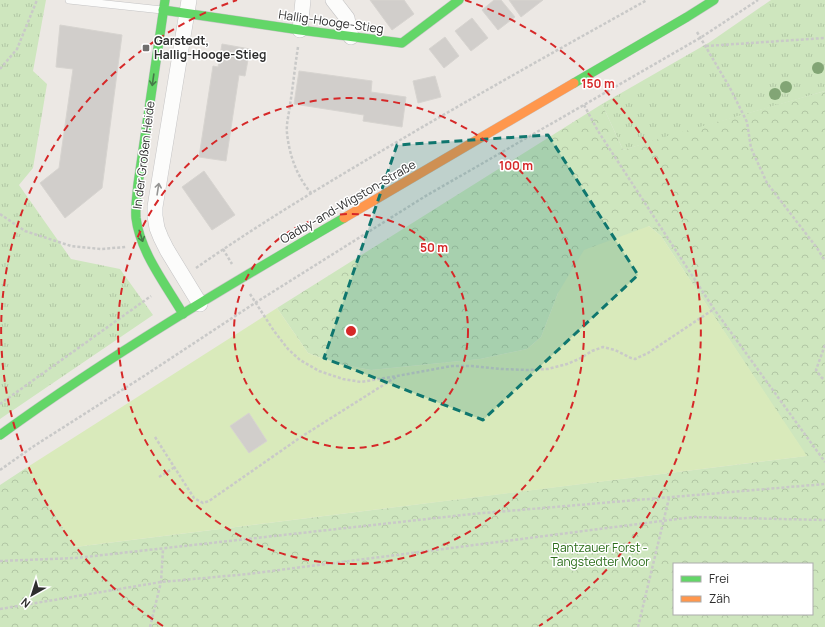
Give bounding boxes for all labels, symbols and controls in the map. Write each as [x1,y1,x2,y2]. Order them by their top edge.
street label: Hallig-Hooge-Stieg [277,6,385,37]
place label: Garstedt, Hallig-Hooge-Stieg [154,32,266,63]
marker: Garstedt, Hallig-Hooge-Stieg [141,43,151,53]
one-way arrow [149,73,157,86]
text: 150 m [581,75,615,92]
street label: In der Großen Heide [128,100,159,210]
street label: Oadby-and-Wigston-Straße [277,156,419,247]
text: 100 m [499,157,533,174]
one-way arrow [154,183,162,196]
one-way arrow [138,230,145,243]
text: 50 m [420,239,448,256]
centre of rings [344,324,358,338]
park label: Rantzauer Forst - Tangstedter Moor [550,539,650,570]
legend [673,563,813,615]
text: Frei [709,570,729,587]
north arrow [12,575,52,615]
text: Zäh [709,590,730,607]
text: N [18,595,33,611]

